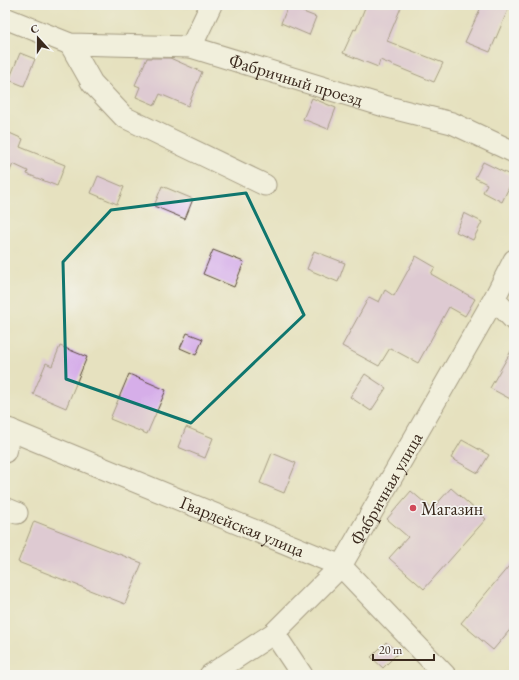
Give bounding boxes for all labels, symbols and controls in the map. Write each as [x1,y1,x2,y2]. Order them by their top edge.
north arrow [18,18,58,58]
text: С [28,21,41,37]
street label: Фабричный проезд [226,48,366,110]
street label: Фабричная улица [344,427,427,549]
street label: Гвардейская улица [177,490,309,562]
place label: Магазин [421,497,483,520]
marker: Магазин [408,503,418,513]
scale bar [373,636,434,662]
text: 20 m [379,642,403,658]

